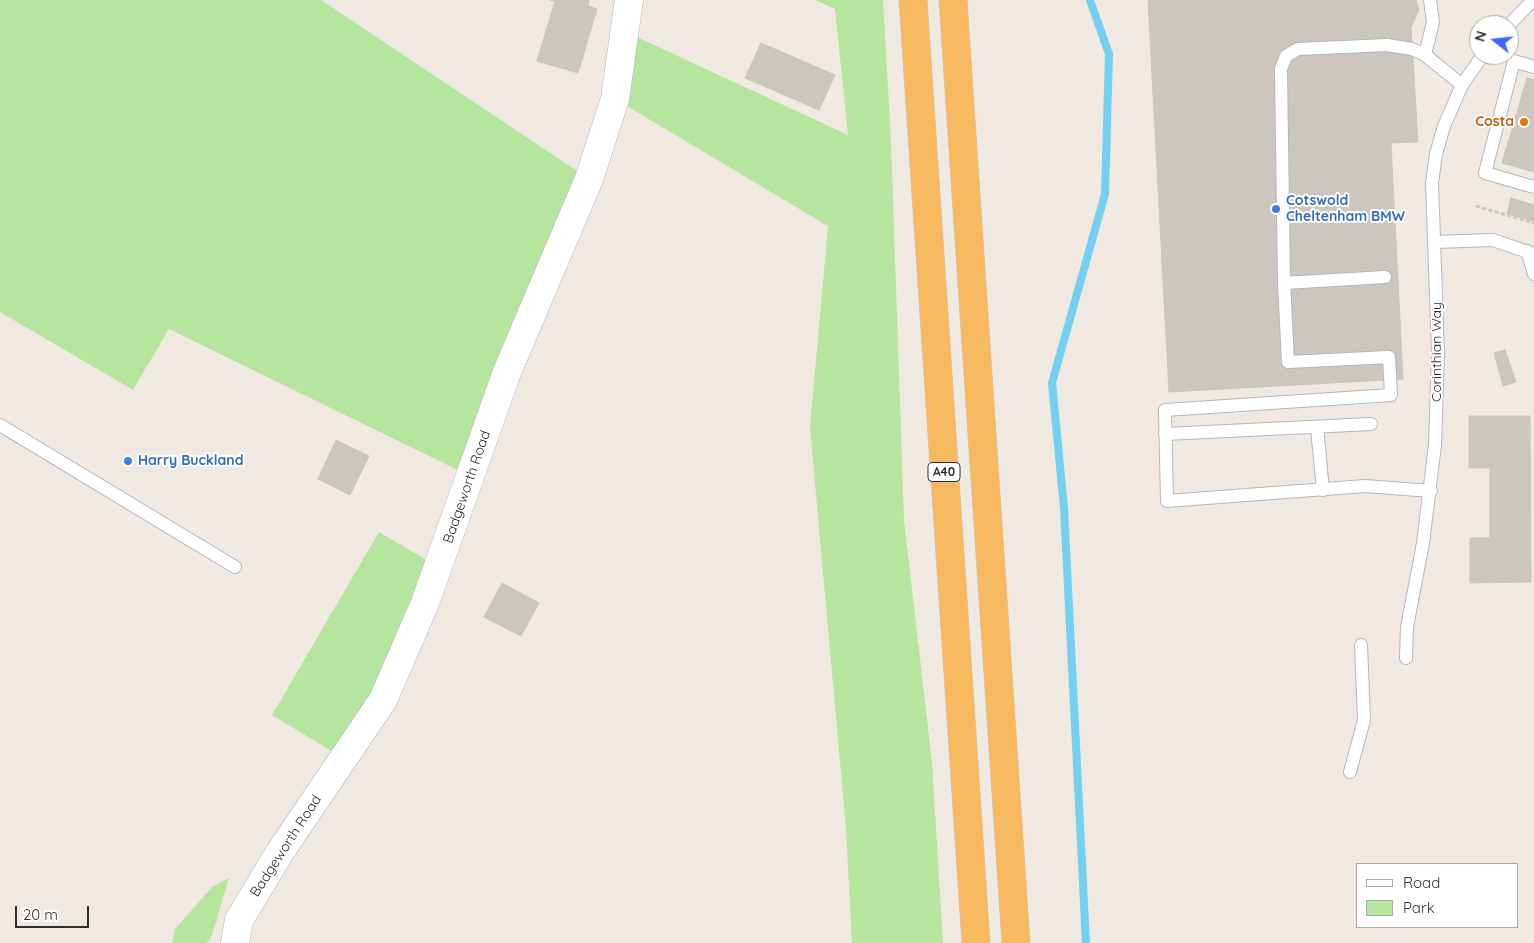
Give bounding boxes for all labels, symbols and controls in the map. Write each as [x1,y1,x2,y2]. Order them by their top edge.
north arrow [1469,15,1519,65]
text: N [1470,29,1491,44]
place label: Costa [1475,114,1514,130]
marker: Costa [1518,116,1530,128]
place label: Cotswold Cheltenham BMW [1286,193,1405,226]
marker: Cotswold Cheltenham BMW [1270,203,1282,215]
street label: Corinthian Way [1429,302,1445,402]
street label: Badgeworth Road [440,428,494,546]
place label: Harry Buckland [138,453,243,469]
marker: Harry Buckland [122,455,134,467]
road number: A40 [928,462,960,482]
street label: Badgeworth Road [247,792,325,900]
legend [1356,863,1519,928]
text: Road [1403,873,1440,892]
scale bar [18,896,91,928]
text: Park [1403,898,1435,917]
text: 20 m [23,905,58,924]

